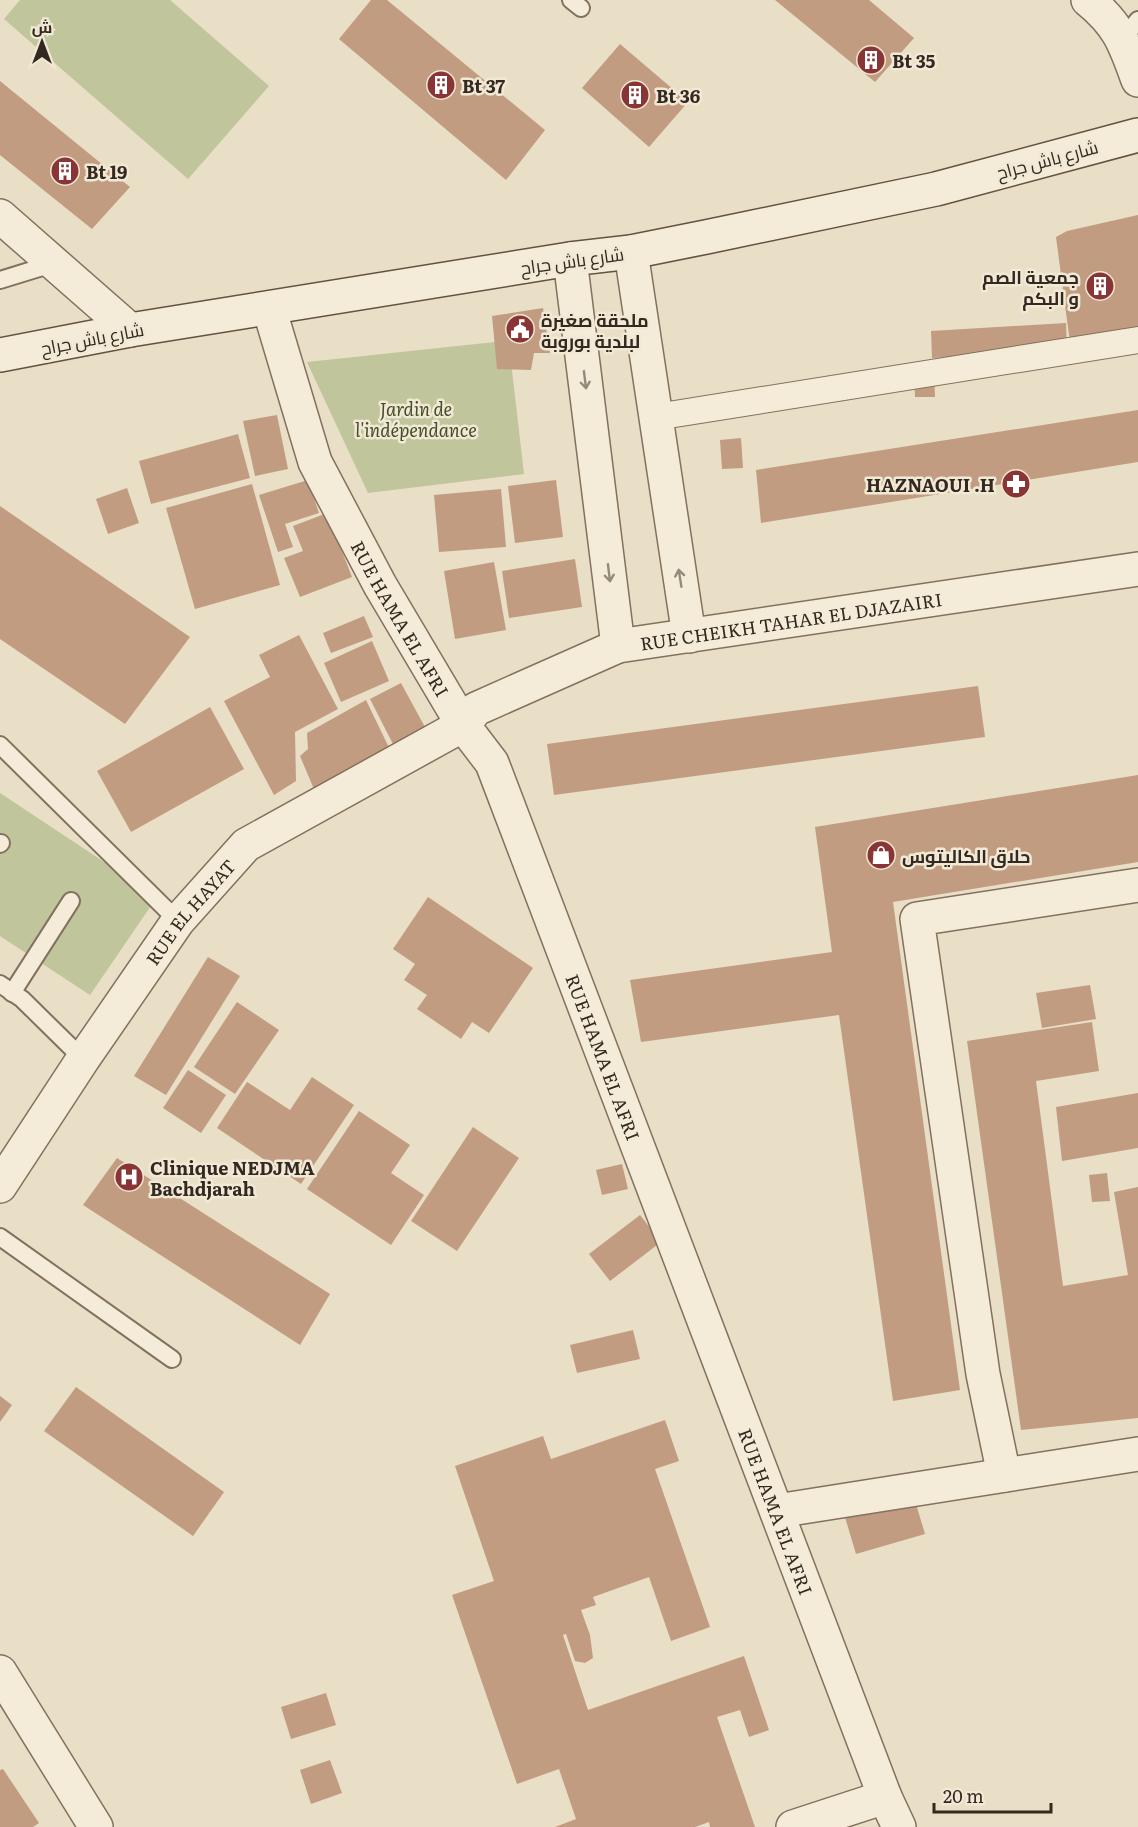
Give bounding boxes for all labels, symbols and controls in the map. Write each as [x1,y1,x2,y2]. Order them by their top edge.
north arrow [12,12,72,72]
text: ش [32,14,52,38]
building icon: Bt 35 [855,44,887,76]
place label: Bt 35 [892,47,936,74]
building icon: Bt 37 [425,69,457,101]
place label: Bt 37 [462,72,505,99]
building icon: Bt 36 [619,79,651,111]
place label: Bt 36 [656,82,700,109]
street label: شارع باش جراح [993,132,1101,186]
building icon: Bt 19 [49,155,81,187]
place label: Bt 19 [86,158,128,185]
street label: شارع باش جراح [518,239,626,281]
place label: جمعية الصم و البكم [982,263,1079,311]
building icon: جمعية الصم و البكم [1084,270,1116,302]
place label: ملحقة صغيرة لبلدية بوروبة [541,306,649,354]
public building icon: ملحقة صغيرة لبلدية بوروبة [504,313,536,345]
street label: شارع باش جراح [38,315,146,361]
one-way arrow [580,369,591,389]
park label: Jardin de l'indépendance [355,395,477,443]
pharmacy icon: HAZNAOUI .H [1000,468,1032,500]
place label: HAZNAOUI .H [866,471,995,498]
street label: RUE HAMA EL AFRI [345,535,457,701]
one-way arrow [604,563,615,583]
one-way arrow [675,569,686,589]
street label: RUE CHEIKH TAHAR EL DJAZAIRI [638,585,944,656]
shop icon: حلاق الكاليتوس [865,839,897,871]
place label: حلاق الكاليتوس [902,842,1030,869]
street label: RUE EL HAYAT [138,852,241,970]
street label: RUE HAMA EL AFRI [560,970,648,1144]
place label: Clinique NEDJMA Bachdjarah [150,1154,315,1202]
hospital icon: Clinique NEDJMA Bachdjarah [113,1161,145,1193]
street label: RUE HAMA EL AFRI [733,1424,820,1599]
scale bar [934,1776,1051,1814]
text: 20 m [943,1782,984,1809]

